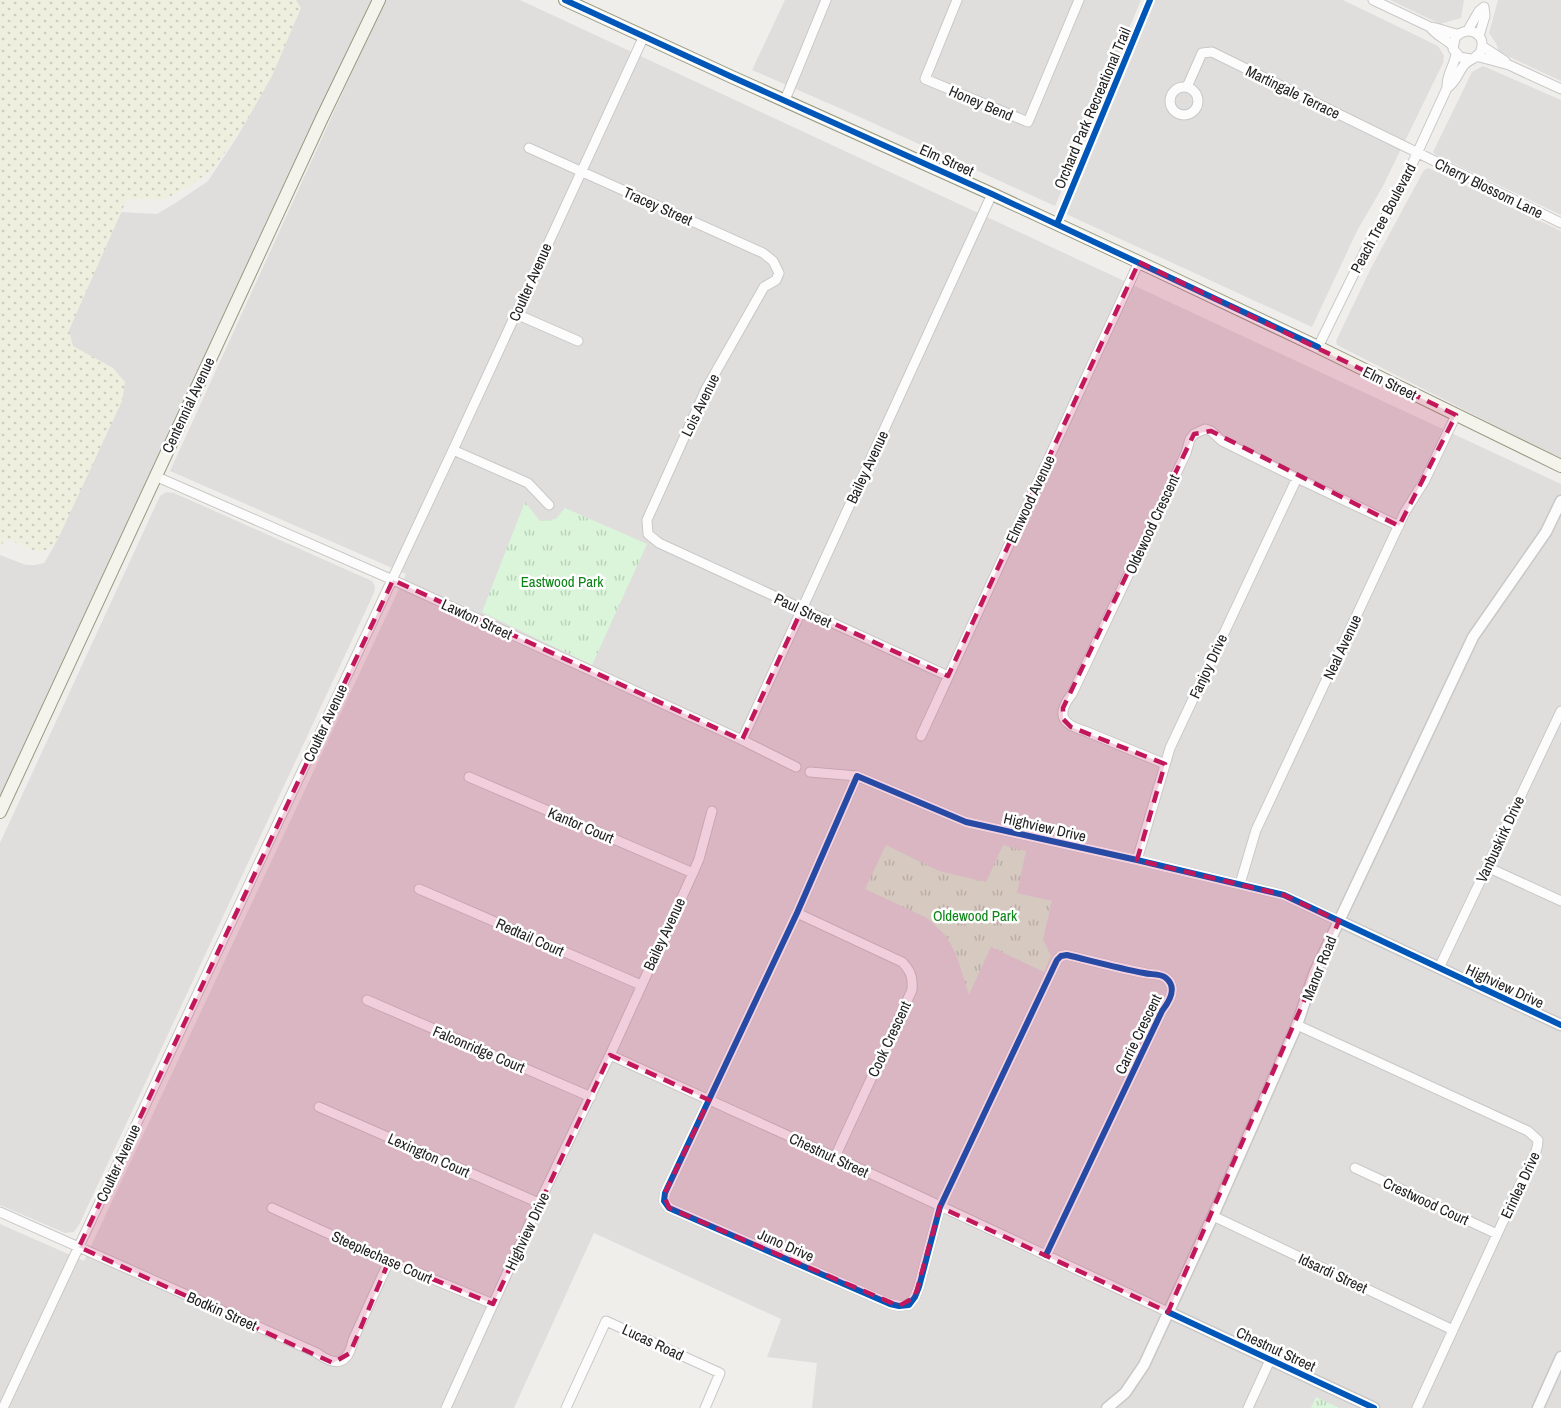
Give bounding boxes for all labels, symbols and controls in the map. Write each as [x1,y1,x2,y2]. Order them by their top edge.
street label: Orchard Park Recreational Trail [1048,24,1136,192]
street label: Martingale Terrace [1242,60,1344,124]
street label: Honey Bend [946,80,1016,126]
street label: Elm Street [917,139,978,182]
street label: Cherry Blossom Lane [1431,153,1547,223]
street label: Peach Tree Boulevard [1345,159,1421,277]
street label: Tracey Street [620,181,696,231]
street label: Coulter Avenue [503,239,557,325]
street label: Centennial Avenue [157,353,220,456]
street label: Elm Street [1360,361,1421,405]
street label: Lois Avenue [676,370,724,440]
street label: Bailey Avenue [841,427,893,507]
street label: Elmwood Avenue [1000,451,1060,546]
street label: Oldewood Crescent [1120,470,1185,577]
park label: Eastwood Park [521,571,604,592]
street label: Paul Street [771,588,836,633]
street label: Lawton Street [438,593,516,645]
street label: Neal Avenue [1318,611,1366,683]
street label: Fanjoy Drive [1184,630,1232,702]
street label: Coulter Avenue [298,680,352,765]
street label: Vanbuskirk Drive [1471,792,1529,886]
street label: Kantor Court [545,802,618,849]
street label: Highview Drive [1002,807,1088,847]
street label: Bailey Avenue [638,894,690,974]
park label: Oldewood Park [933,905,1018,926]
street label: Redtail Court [493,913,568,962]
street label: Manor Road [1297,933,1341,1003]
street label: Highview Drive [1462,959,1548,1013]
street label: Carrie Crescent [1110,990,1167,1078]
street label: Cook Crescent [862,997,916,1080]
street label: Falconridge Court [430,1020,529,1078]
street label: Coulter Avenue [91,1120,145,1205]
street label: Chestnut Street [786,1127,873,1183]
street label: Lexington Court [385,1128,474,1183]
street label: Erinlea Drive [1495,1148,1545,1222]
street label: Crestwood Court [1380,1172,1473,1230]
street label: Highview Drive [500,1188,554,1274]
street label: Juno Drive [755,1223,818,1267]
street label: Steeplechase Court [328,1225,436,1289]
street label: Idsardi Street [1295,1248,1371,1298]
street label: Bodkin Street [184,1286,261,1336]
street label: Lucas Road [619,1319,687,1365]
street label: Chestnut Street [1233,1321,1320,1377]

